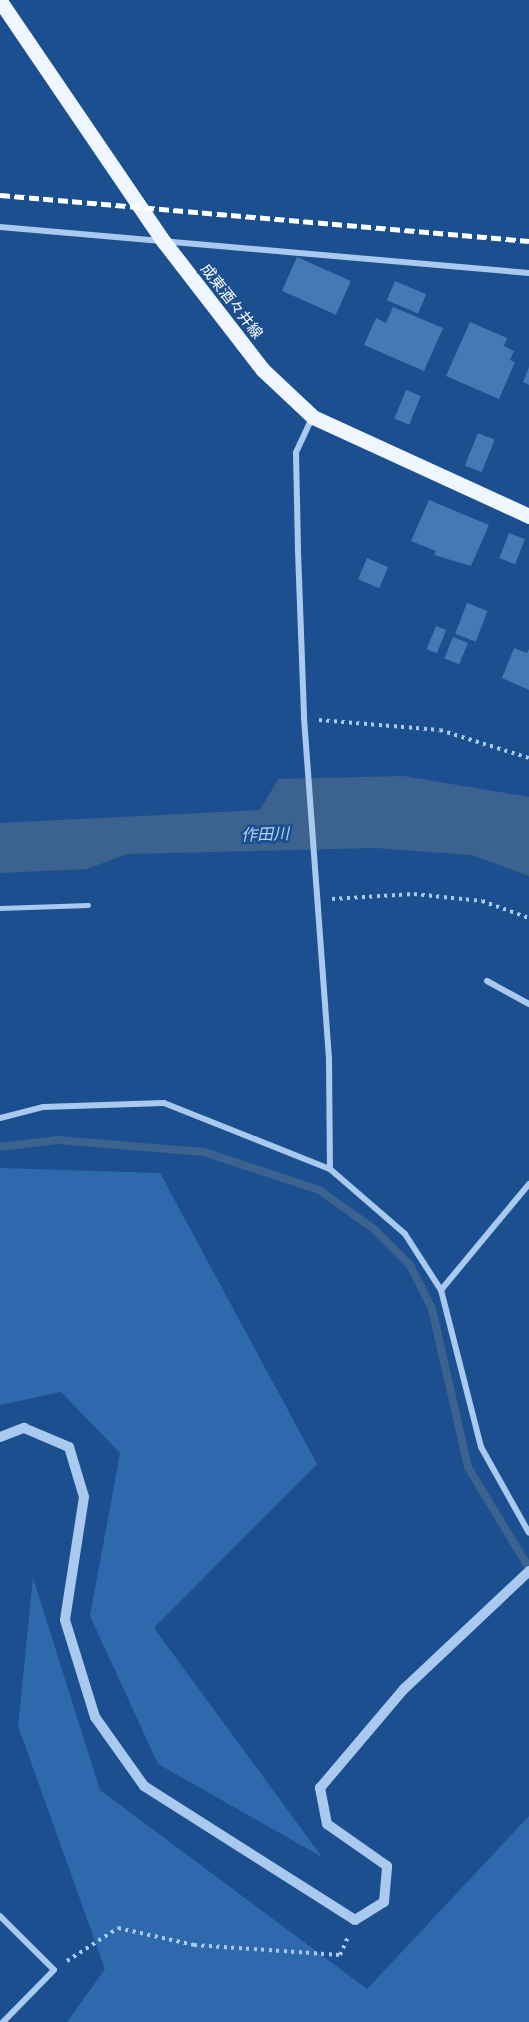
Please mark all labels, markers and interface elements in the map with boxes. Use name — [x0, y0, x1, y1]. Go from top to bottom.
street label: 成東酒々井線 — [197, 260, 267, 342]
water label: 作田川 — [241, 824, 289, 844]

